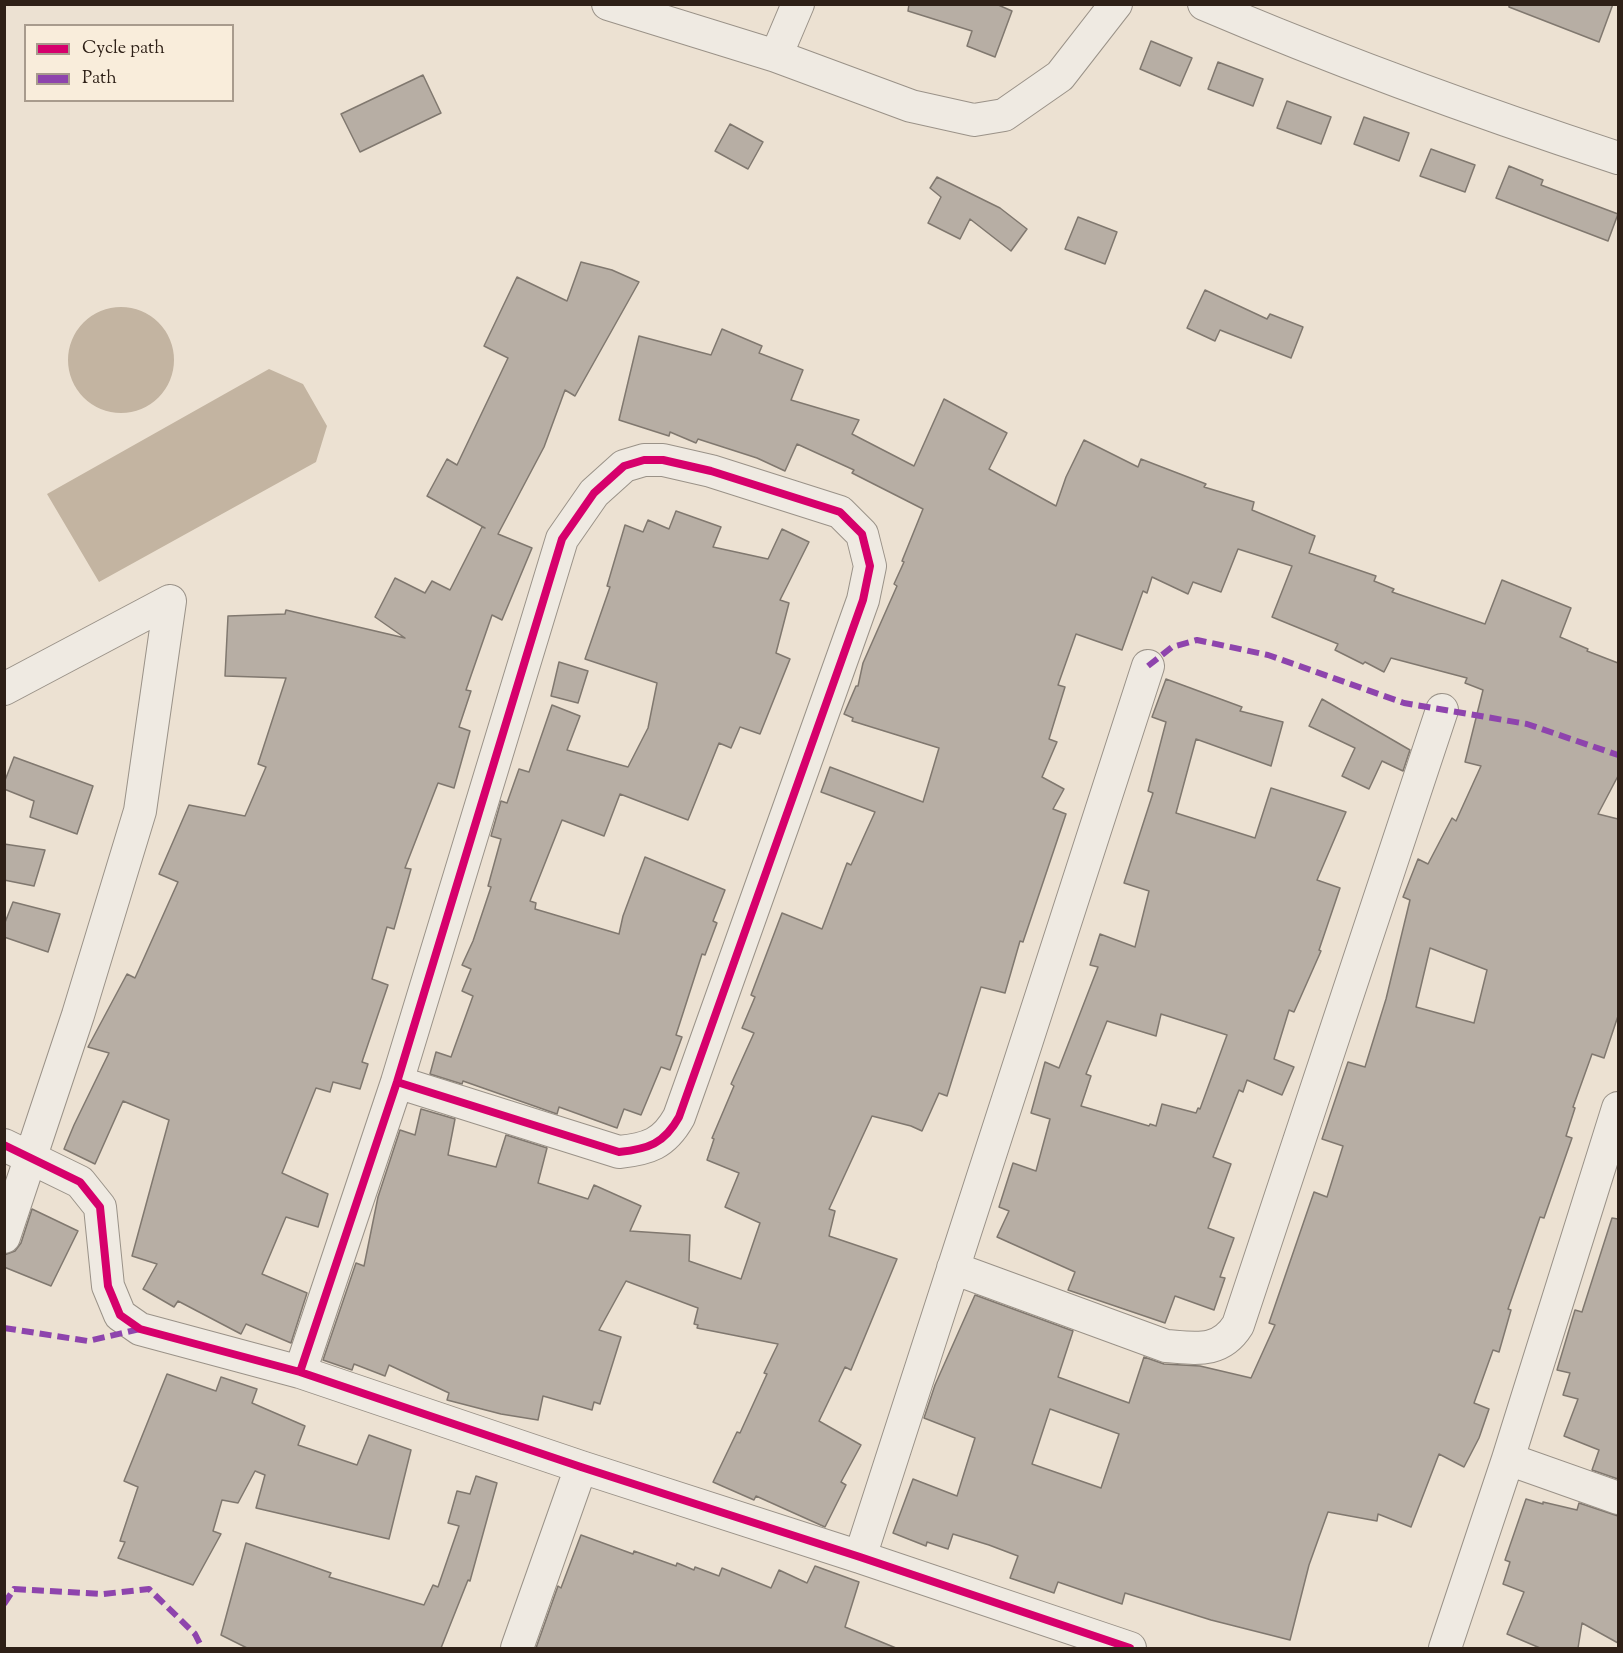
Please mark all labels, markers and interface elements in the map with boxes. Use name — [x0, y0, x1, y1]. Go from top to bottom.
legend — [24, 24, 234, 102]
text: Cycle path — [82, 36, 165, 62]
text: Path — [82, 66, 117, 92]

